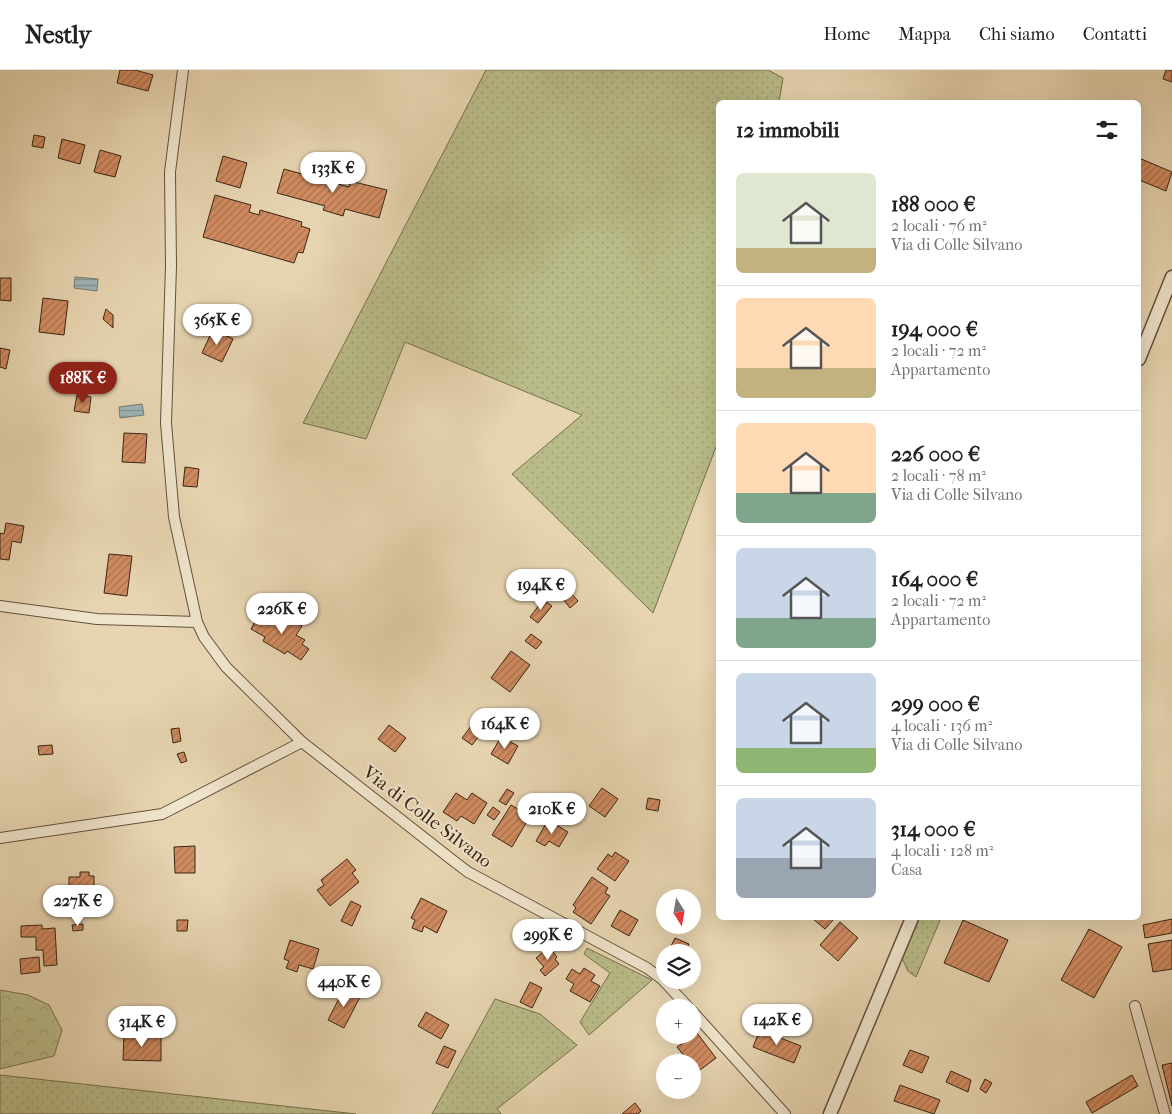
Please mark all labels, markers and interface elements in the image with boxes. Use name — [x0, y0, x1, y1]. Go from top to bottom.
text: Nestly — [25, 21, 91, 49]
text: Home — [823, 24, 870, 45]
text: Mappa — [898, 24, 951, 45]
text: Chi siamo — [979, 24, 1055, 45]
text: Contatti — [1083, 24, 1147, 45]
icon: filters — [1093, 116, 1121, 144]
text: 12 immobili — [736, 118, 840, 142]
pin: 133K € — [292, 152, 374, 194]
text: 133K € — [311, 158, 355, 177]
text: 188 000 € — [891, 192, 976, 216]
icon: home — [776, 193, 836, 253]
text: 2 locali · 76 m² — [891, 216, 986, 235]
text: Via di Colle Silvano — [891, 235, 1022, 254]
pin: 365K € — [176, 304, 258, 346]
text: 365K € — [194, 310, 240, 329]
text: 194 000 € — [891, 317, 978, 341]
icon: home — [776, 318, 836, 378]
text: 2 locali · 72 m² — [891, 341, 986, 360]
text: Appartamento — [891, 360, 990, 379]
pin: 188K € — [42, 362, 124, 404]
text: 188K € — [60, 368, 106, 387]
text: 226 000 € — [891, 442, 980, 466]
icon: home — [776, 443, 836, 503]
text: 2 locali · 78 m² — [891, 466, 986, 485]
text: Via di Colle Silvano — [891, 485, 1022, 504]
text: 164 000 € — [891, 567, 978, 591]
pin: 194K € — [500, 568, 582, 611]
icon: home — [776, 568, 836, 628]
text: 194K € — [517, 575, 565, 594]
text: 2 locali · 72 m² — [891, 591, 986, 610]
pin: 226K € — [241, 592, 323, 635]
text: 226K € — [257, 599, 307, 618]
text: Appartamento — [891, 610, 990, 629]
text: 299 000 € — [891, 692, 980, 716]
icon: home — [776, 693, 836, 753]
pin: 164K € — [464, 708, 546, 750]
text: 164K € — [481, 714, 529, 733]
text: 4 locali · 136 m² — [891, 716, 992, 735]
text: Via di Colle Silvano — [891, 735, 1022, 754]
street label: Via di Colle Silvano — [358, 760, 497, 873]
pin: 210K € — [511, 792, 593, 835]
text: 210K € — [528, 799, 576, 818]
text: 314 000 € — [891, 817, 976, 841]
icon: home — [776, 818, 836, 878]
text: 4 locali · 128 m² — [891, 841, 993, 860]
text: Casa — [891, 860, 922, 879]
pin: 227K € — [37, 884, 119, 927]
north arrow — [656, 889, 701, 934]
map controls — [656, 889, 701, 1099]
text: 227K € — [54, 891, 102, 910]
pin: 299K € — [507, 918, 589, 961]
text: 299K € — [523, 925, 573, 944]
button: layers — [656, 944, 701, 989]
pin: 440K € — [303, 966, 385, 1008]
text: 440K € — [318, 972, 370, 991]
button: + — [656, 999, 701, 1044]
pin: 142K € — [736, 1004, 818, 1046]
pin: 314K € — [101, 1006, 183, 1048]
text: 142K € — [753, 1010, 801, 1029]
text: 314K € — [119, 1012, 165, 1031]
button: − — [656, 1054, 701, 1099]

